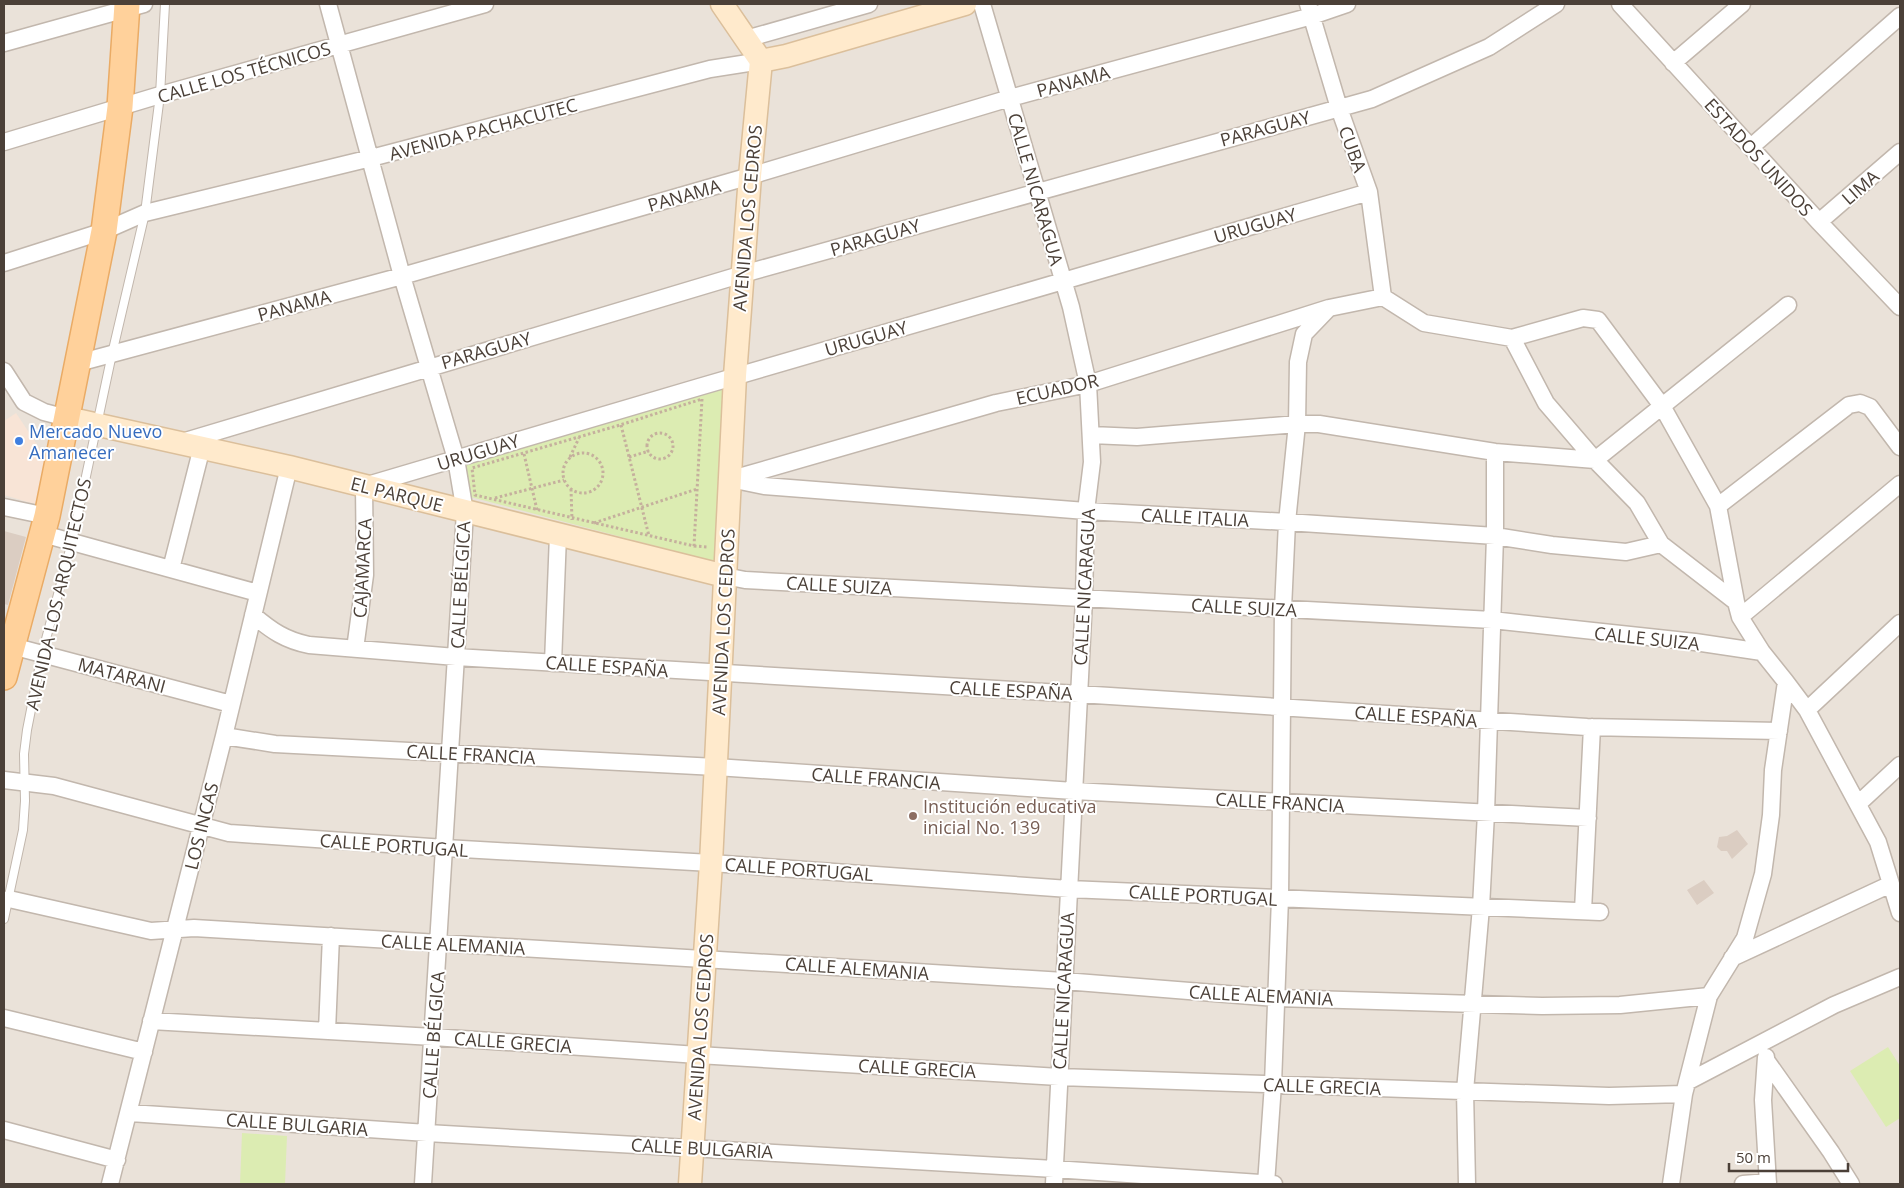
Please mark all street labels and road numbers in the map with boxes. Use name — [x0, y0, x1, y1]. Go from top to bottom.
street label: CALLE LOS TÉCNICOS — [155, 36, 334, 108]
street label: PANAMA — [1034, 60, 1113, 102]
street label: AVENIDA PACHACUTEC — [386, 92, 580, 166]
street label: ESTADOS UNIDOS — [1699, 93, 1819, 221]
street label: PARAGUAY — [1217, 104, 1314, 152]
street label: CALLE NICARAGUA — [1003, 110, 1069, 269]
street label: CUBA — [1334, 123, 1373, 176]
street label: AVENIDA LOS CEDROS — [727, 124, 767, 312]
street label: LIMA — [1836, 164, 1884, 210]
street label: PANAMA — [645, 173, 724, 217]
street label: URUGUAY — [1211, 201, 1300, 248]
street label: PARAGUAY — [827, 212, 924, 261]
street label: PANAMA — [255, 284, 334, 326]
street label: URUGUAY — [822, 314, 911, 361]
street label: PARAGUAY — [438, 325, 535, 374]
street label: ECUADOR — [1013, 368, 1101, 410]
street label: URUGUAY — [434, 428, 523, 476]
street label: EL PARQUE — [348, 471, 446, 517]
street label: AVENIDA LOS ARQUITECTOS — [20, 475, 96, 712]
street label: CALLE ITALIA — [1140, 502, 1250, 532]
street label: CALLE NICARAGUA — [1068, 507, 1100, 666]
street label: CAJAMARCA — [347, 517, 377, 619]
street label: CALLE BÉLGICA — [445, 520, 475, 650]
street label: AVENIDA LOS CEDROS — [706, 528, 740, 716]
street label: CALLE SUIZA — [785, 570, 893, 600]
street label: CALLE SUIZA — [1190, 592, 1298, 622]
street label: CALLE SUIZA — [1593, 621, 1702, 656]
street label: CALLE ESPAÑA — [545, 650, 670, 682]
street label: MATARANI — [75, 652, 169, 698]
street label: CALLE ESPAÑA — [949, 675, 1074, 705]
street label: CALLE ESPAÑA — [1354, 700, 1479, 732]
street label: CALLE FRANCIA — [406, 739, 537, 769]
street label: CALLE FRANCIA — [811, 762, 942, 795]
street label: LOS INCAS — [179, 780, 223, 872]
street label: CALLE FRANCIA — [1215, 787, 1346, 817]
street label: CALLE PORTUGAL — [319, 828, 469, 862]
street label: CALLE PORTUGAL — [724, 852, 874, 886]
street label: CALLE PORTUGAL — [1128, 879, 1278, 911]
street label: CALLE NICARAGUA — [1047, 911, 1079, 1070]
street label: CALLE ALEMANIA — [380, 928, 526, 960]
street label: AVENIDA LOS CEDROS — [682, 933, 719, 1121]
street label: CALLE ALEMANIA — [784, 951, 931, 985]
street label: CALLE BÉLGICA — [417, 970, 449, 1100]
street label: CALLE ALEMANIA — [1188, 979, 1334, 1011]
street label: CALLE GRECIA — [453, 1026, 573, 1058]
street label: CALLE GRECIA — [857, 1053, 977, 1083]
street label: CALLE GRECIA — [1263, 1072, 1382, 1100]
street label: CALLE BULGARIA — [225, 1107, 369, 1141]
street label: CALLE BULGARIA — [630, 1132, 774, 1164]

